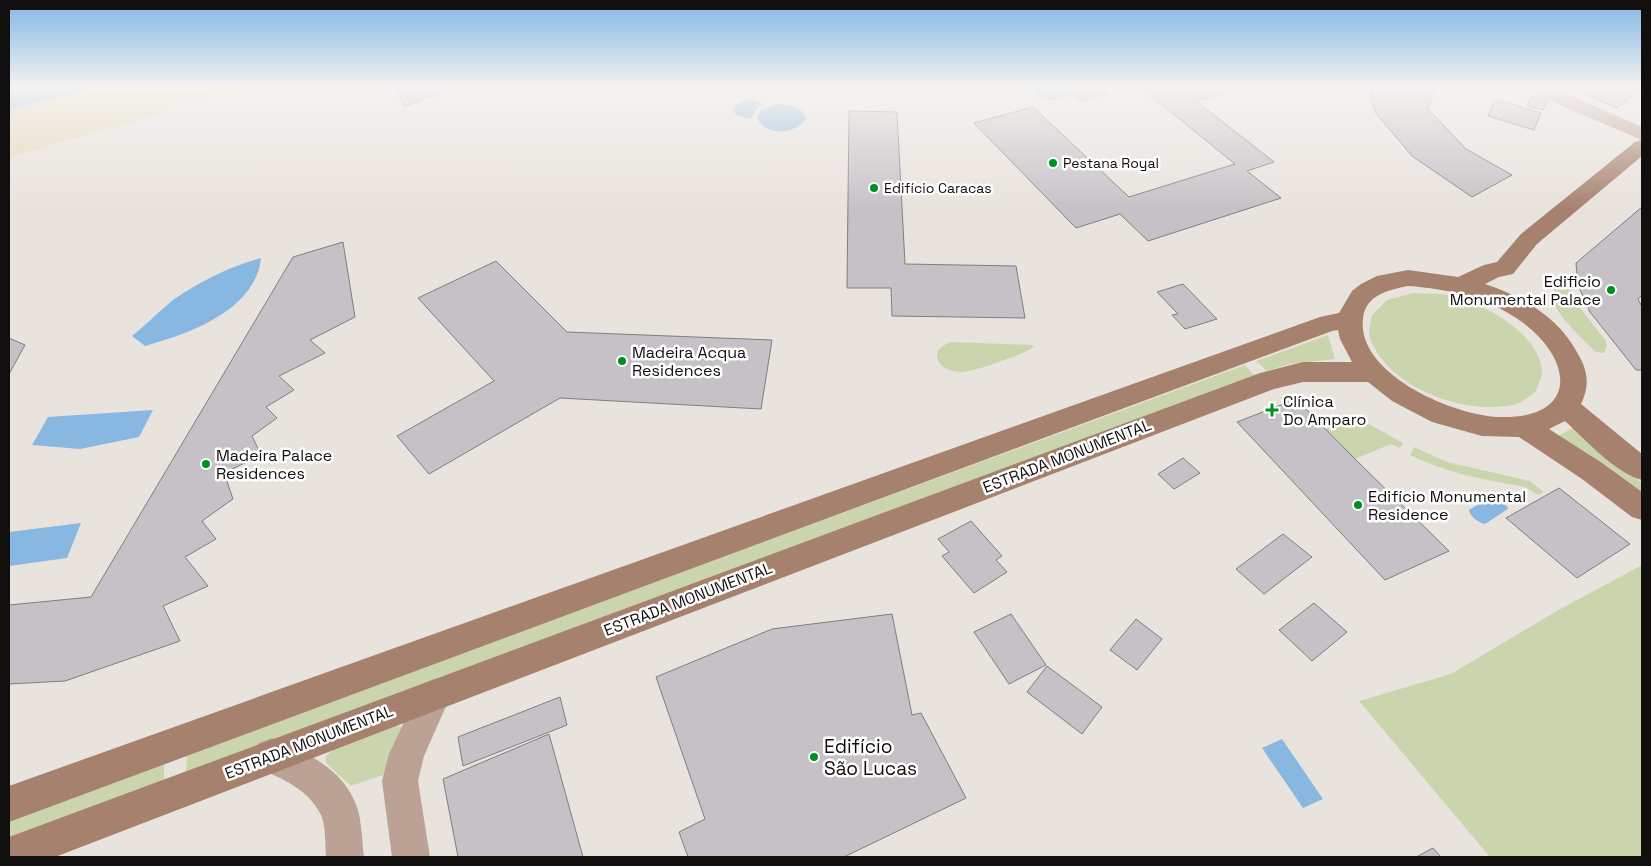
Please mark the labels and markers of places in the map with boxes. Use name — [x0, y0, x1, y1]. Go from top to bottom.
place label: Pestana Royal — [1063, 154, 1159, 172]
marker: Pestana Royal — [1047, 157, 1059, 169]
place label: Edifício Caracas — [884, 179, 992, 197]
marker: Edifício Caracas — [868, 182, 880, 194]
place label: Edificio Monumental Palace — [1450, 271, 1601, 310]
marker: Edificio Monumental Palace — [1605, 284, 1617, 296]
place label: Madeira Acqua Residences — [632, 342, 746, 381]
marker: Madeira Acqua Residences — [616, 355, 628, 367]
place label: Clínica Do Amparo — [1283, 391, 1366, 430]
marker: Clínica Do Amparo — [1265, 403, 1279, 417]
place label: Madeira Palace Residences — [216, 445, 332, 484]
marker: Madeira Palace Residences — [200, 458, 212, 470]
place label: Edifício Monumental Residence — [1368, 486, 1526, 525]
marker: Edifício Monumental Residence — [1352, 499, 1364, 511]
place label: Edifício São Lucas — [824, 734, 917, 781]
marker: Edifício São Lucas — [808, 751, 820, 763]

